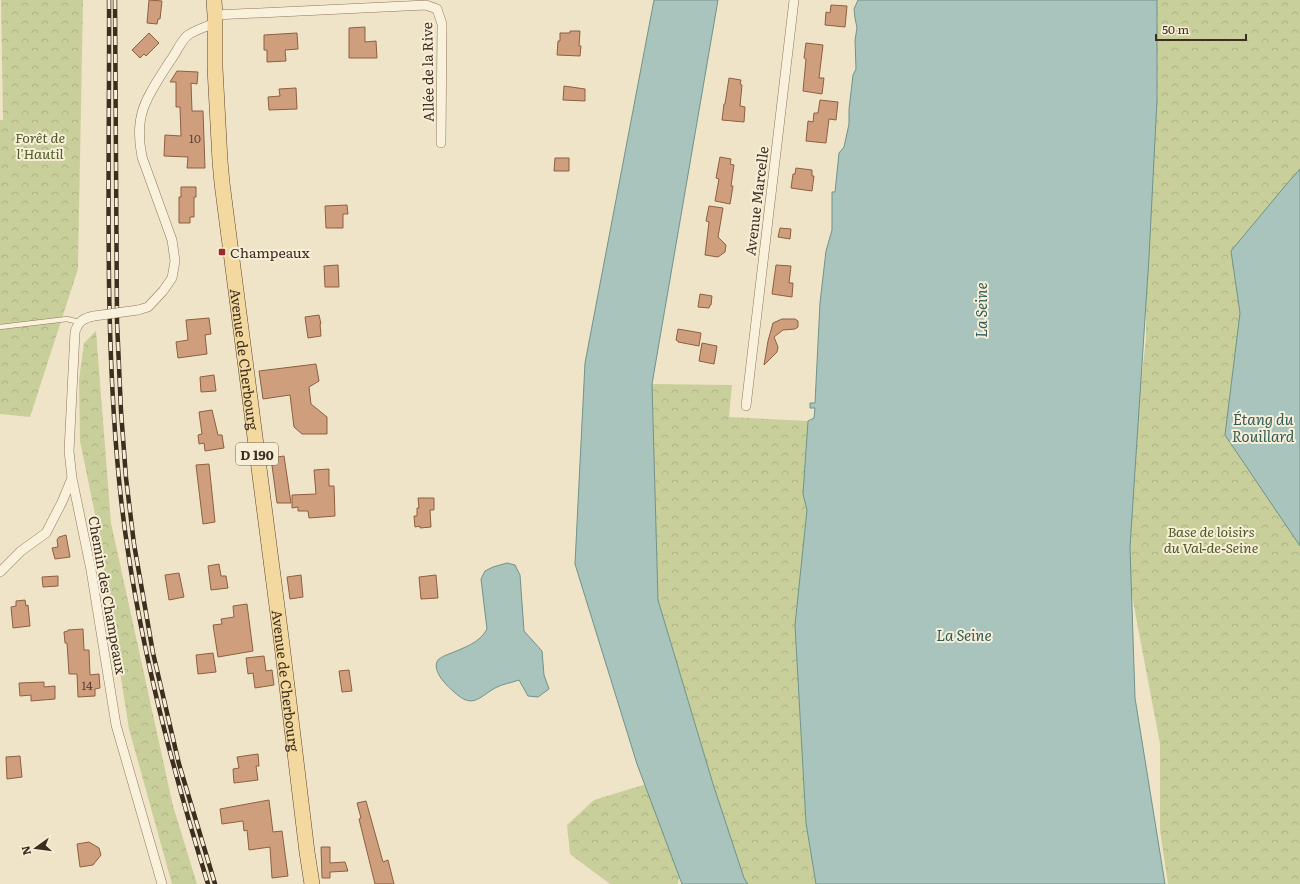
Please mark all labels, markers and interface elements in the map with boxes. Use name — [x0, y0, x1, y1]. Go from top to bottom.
scale bar — [1156, 16, 1246, 42]
text: 50 m — [1162, 20, 1189, 38]
street label: Allée de la Rive — [416, 22, 438, 122]
park label: Forêt de l'Hautil — [15, 127, 65, 163]
house number: 10 — [189, 129, 201, 147]
street label: Avenue Marcelle — [739, 145, 773, 257]
place label: Champeaux — [230, 242, 310, 262]
marker: Champeaux — [217, 247, 227, 257]
water label: La Seine — [969, 282, 992, 338]
street label: Avenue de Cherbourg — [226, 287, 264, 432]
water label: Étang du Rouillard — [1232, 407, 1295, 447]
road number: D 190 — [236, 443, 278, 465]
street label: Chemin des Champeaux — [84, 514, 132, 676]
park label: Base de loisirs du Val-de-Seine — [1164, 521, 1259, 557]
street label: Avenue de Cherbourg — [268, 608, 305, 753]
water label: La Seine — [936, 623, 992, 646]
house number: 14 — [81, 676, 93, 694]
north arrow — [16, 828, 56, 868]
text: N — [16, 844, 34, 857]

